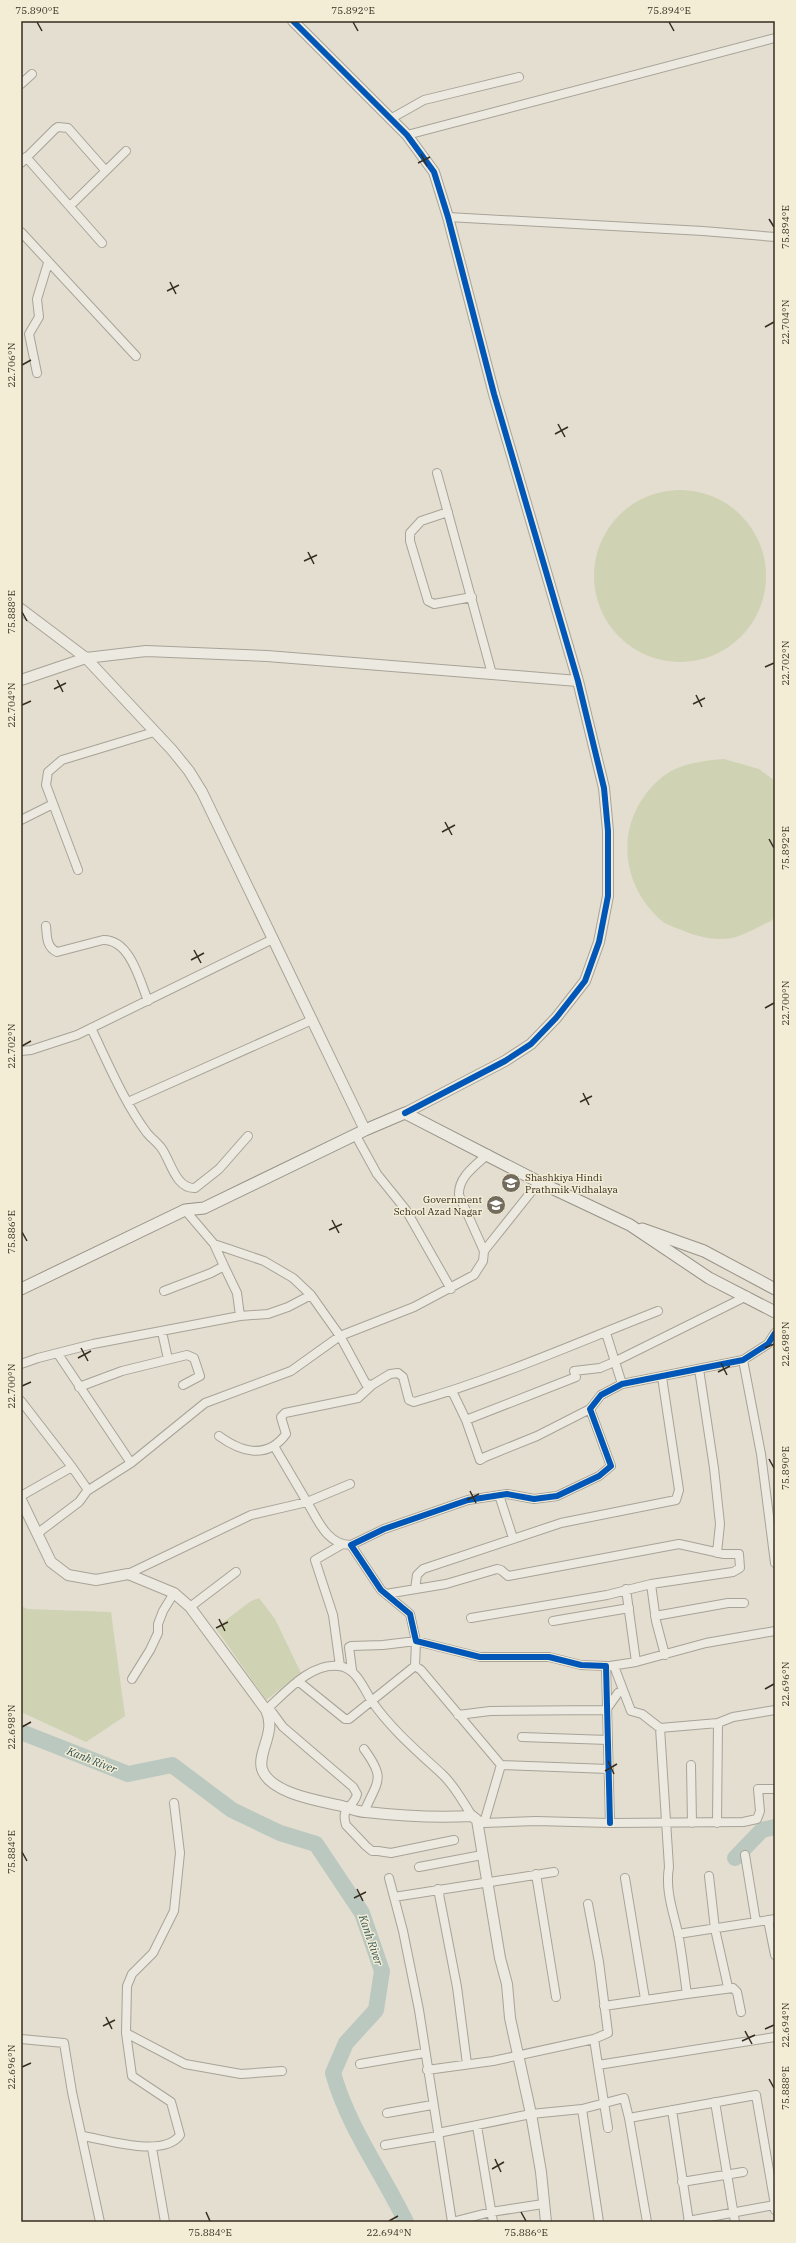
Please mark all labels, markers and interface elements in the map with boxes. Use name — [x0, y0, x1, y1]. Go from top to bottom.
text: 75.890°E — [15, 4, 59, 17]
text: 75.892°E — [331, 4, 375, 17]
text: 75.894°E — [647, 4, 691, 17]
text: 75.894°E — [779, 205, 792, 249]
text: 22.704°N — [779, 299, 792, 345]
text: 22.706°N — [5, 342, 18, 388]
text: 75.888°E — [5, 590, 18, 634]
text: 22.702°N — [779, 640, 792, 686]
text: 22.704°N — [5, 682, 18, 728]
text: 75.892°E — [779, 826, 792, 870]
text: 22.700°N — [779, 980, 792, 1026]
text: 22.702°N — [5, 1023, 18, 1069]
place label: Shashkiya Hindi Prathmik Vidhalaya — [525, 1171, 618, 1196]
school or university icon: Shashkiya Hindi Prathmik Vidhalaya — [500, 1172, 522, 1194]
place label: Government School Azad Nagar — [394, 1193, 483, 1218]
school or university icon: Government School Azad Nagar — [485, 1194, 507, 1216]
text: 75.886°E — [5, 1210, 18, 1254]
text: 22.698°N — [779, 1321, 792, 1367]
text: 22.700°N — [5, 1363, 18, 1409]
text: 75.890°E — [779, 1446, 792, 1490]
text: 22.696°N — [779, 1661, 792, 1707]
text: 22.698°N — [5, 1704, 18, 1750]
water label: Kanh River — [64, 1743, 120, 1777]
text: 75.884°E — [5, 1830, 18, 1874]
water label: Kanh River — [356, 1912, 387, 1968]
text: 22.694°N — [779, 2002, 792, 2048]
text: 22.696°N — [5, 2044, 18, 2090]
text: 75.888°E — [779, 2066, 792, 2110]
text: 75.884°E — [188, 2226, 232, 2239]
text: 22.694°N — [366, 2226, 412, 2239]
text: 75.886°E — [504, 2226, 548, 2239]

